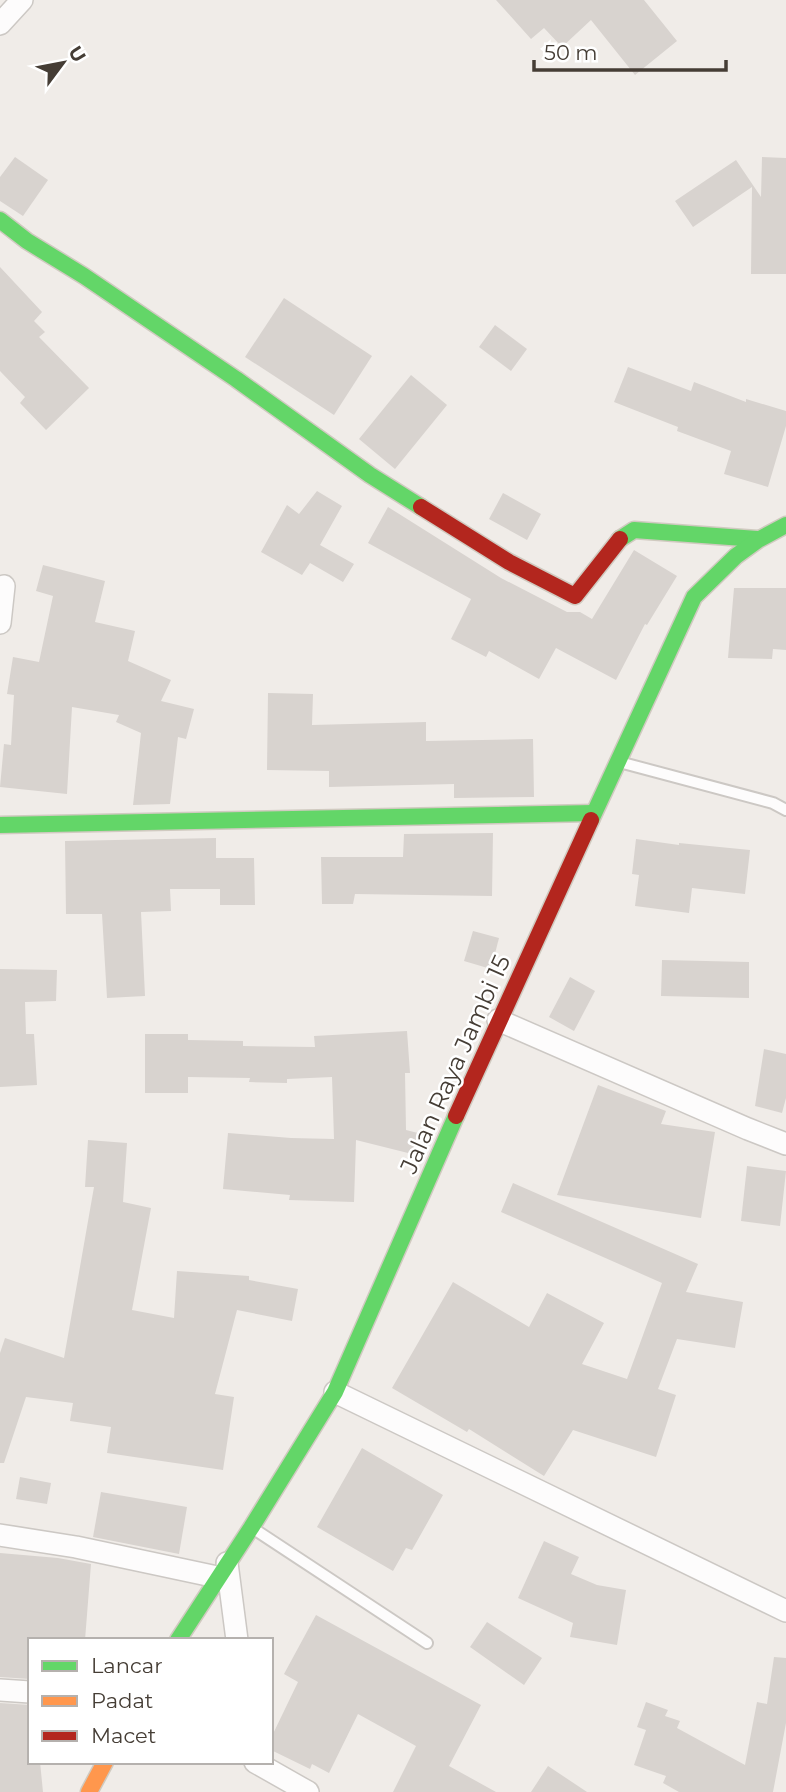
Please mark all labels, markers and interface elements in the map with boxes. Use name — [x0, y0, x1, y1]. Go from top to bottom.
north arrow — [28, 28, 98, 98]
scale bar — [534, 28, 726, 72]
text: 50 m — [544, 40, 598, 65]
text: U — [63, 42, 91, 67]
street label: Jalan Raya Jambi 15 — [393, 950, 516, 1179]
legend — [28, 1638, 273, 1764]
text: Lancar — [91, 1653, 163, 1678]
text: Padat — [91, 1688, 153, 1713]
text: Macet — [91, 1723, 156, 1748]

